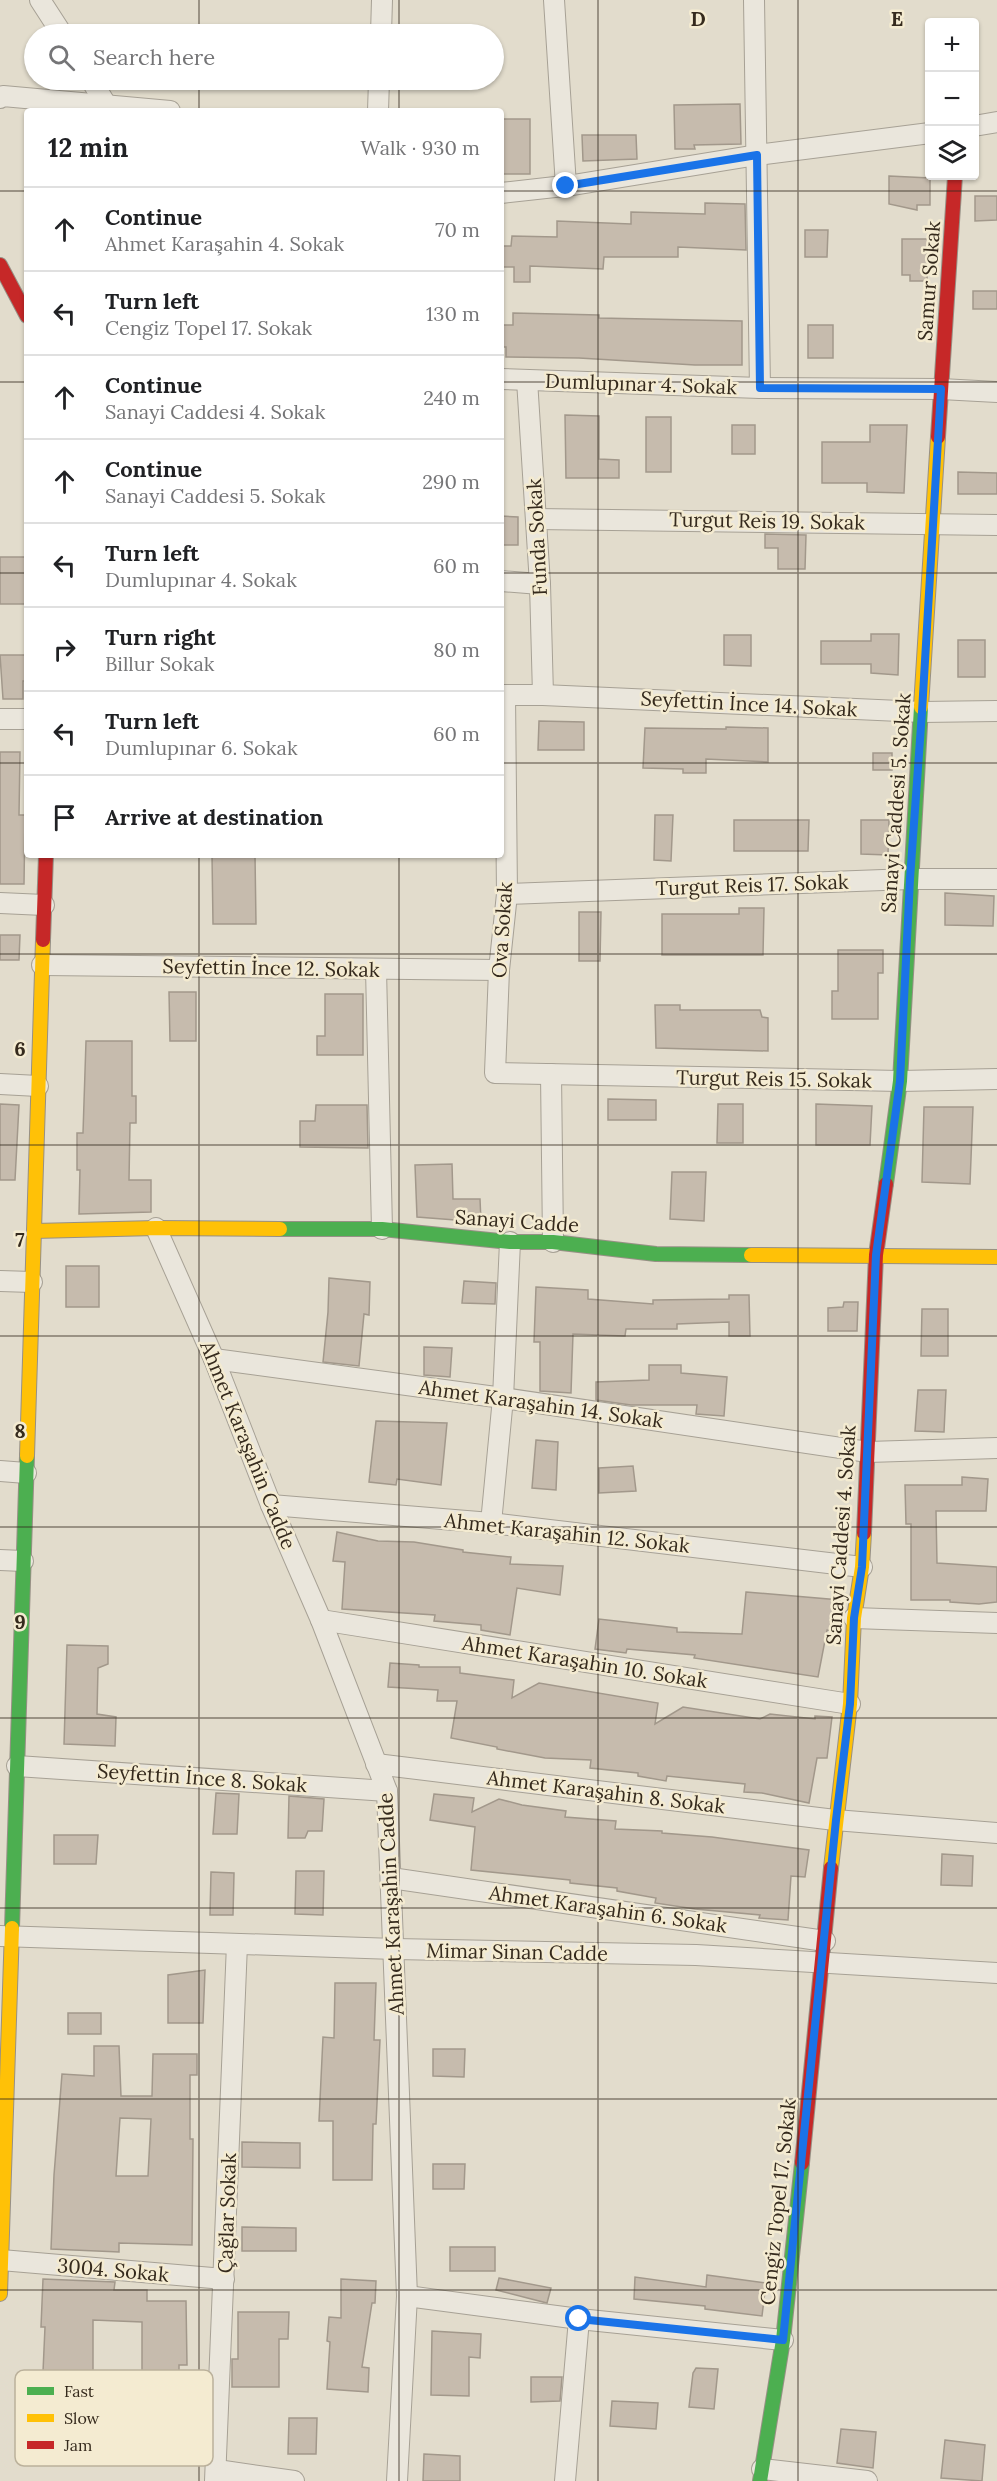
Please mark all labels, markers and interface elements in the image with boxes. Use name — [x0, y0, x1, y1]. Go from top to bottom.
text: D — [690, 6, 706, 31]
text: E — [891, 6, 903, 31]
map controls — [925, 18, 979, 180]
button: + — [925, 18, 979, 72]
search box — [24, 24, 504, 90]
icon: search — [45, 41, 78, 74]
text: Search here — [93, 43, 215, 71]
button: − — [925, 72, 979, 126]
button: layers — [925, 126, 979, 180]
text: 12 min — [48, 131, 128, 164]
text: Walk · 930 m — [361, 135, 480, 160]
route end — [552, 172, 578, 198]
text: Continue — [105, 203, 202, 231]
icon: ahead — [48, 213, 81, 246]
text: 70 m — [435, 217, 480, 242]
street label: Samur Sokak — [912, 220, 945, 342]
text: Ahmet Karaşahin 4. Sokak — [105, 231, 344, 256]
text: Turn left — [105, 287, 199, 315]
icon: left — [48, 297, 81, 330]
text: 130 m — [426, 301, 480, 326]
text: Cengiz Topel 17. Sokak — [105, 315, 312, 340]
street label: Dumlupınar 4. Sokak — [545, 368, 738, 399]
text: Continue — [105, 371, 202, 399]
icon: ahead — [48, 381, 81, 414]
text: 240 m — [423, 385, 480, 410]
text: Sanayi Caddesi 4. Sokak — [105, 399, 325, 424]
text: Continue — [105, 455, 202, 483]
icon: ahead — [48, 465, 81, 498]
text: 290 m — [422, 469, 480, 494]
street label: Funda Sokak — [521, 478, 552, 596]
text: Sanayi Caddesi 5. Sokak — [105, 483, 325, 508]
street label: Turgut Reis 19. Sokak — [669, 506, 865, 535]
text: Turn left — [105, 539, 199, 567]
icon: left — [48, 549, 81, 582]
text: 60 m — [433, 553, 480, 578]
text: Dumlupınar 4. Sokak — [105, 567, 297, 592]
text: Turn right — [105, 623, 216, 651]
icon: right — [48, 633, 81, 666]
text: 80 m — [433, 637, 480, 662]
text: Billur Sokak — [105, 651, 214, 676]
street label: Seyfettin İnce 14. Sokak — [640, 685, 858, 722]
street label: Sanayi Caddesi 5. Sokak — [875, 692, 916, 914]
text: Turn left — [105, 707, 199, 735]
icon: left — [48, 717, 81, 750]
text: 60 m — [433, 721, 480, 746]
text: Dumlupınar 6. Sokak — [105, 735, 298, 760]
icon: arrive — [48, 801, 81, 834]
text: Arrive at destination — [105, 803, 323, 831]
street label: Turgut Reis 17. Sokak — [655, 869, 849, 900]
street label: Ova Sokak — [486, 881, 517, 979]
street label: Seyfettin İnce 12. Sokak — [162, 953, 380, 982]
text: 6 — [14, 1036, 26, 1061]
street label: Turgut Reis 15. Sokak — [676, 1064, 872, 1093]
street label: Sanayi Cadde — [454, 1204, 580, 1237]
text: 7 — [15, 1227, 25, 1252]
street label: Ahmet Karaşahin Cadde — [195, 1336, 302, 1553]
street label: Ahmet Karaşahin 14. Sokak — [416, 1374, 665, 1433]
text: 8 — [14, 1418, 26, 1443]
street label: Sanayi Caddesi 4. Sokak — [820, 1424, 861, 1646]
street label: Ahmet Karaşahin 12. Sokak — [442, 1507, 691, 1558]
text: 9 — [14, 1609, 26, 1634]
street label: Ahmet Karaşahin 10. Sokak — [460, 1630, 710, 1693]
street label: Seyfettin İnce 8. Sokak — [96, 1758, 308, 1797]
street label: Ahmet Karaşahin 8. Sokak — [485, 1764, 727, 1819]
street label: Ahmet Karaşahin Cadde — [372, 1792, 409, 2017]
street label: Ahmet Karaşahin 6. Sokak — [486, 1879, 729, 1938]
street label: Mimar Sinan Cadde — [426, 1937, 608, 1966]
street label: Cengiz Topel 17. Sokak — [754, 2097, 801, 2306]
street label: Çağlar Sokak — [212, 2152, 241, 2274]
street label: 3004. Sokak — [56, 2252, 170, 2287]
route start — [565, 2305, 591, 2331]
legend — [15, 2370, 213, 2466]
text: Fast — [64, 2381, 95, 2401]
text: Slow — [64, 2408, 100, 2428]
text: Jam — [63, 2435, 92, 2455]

